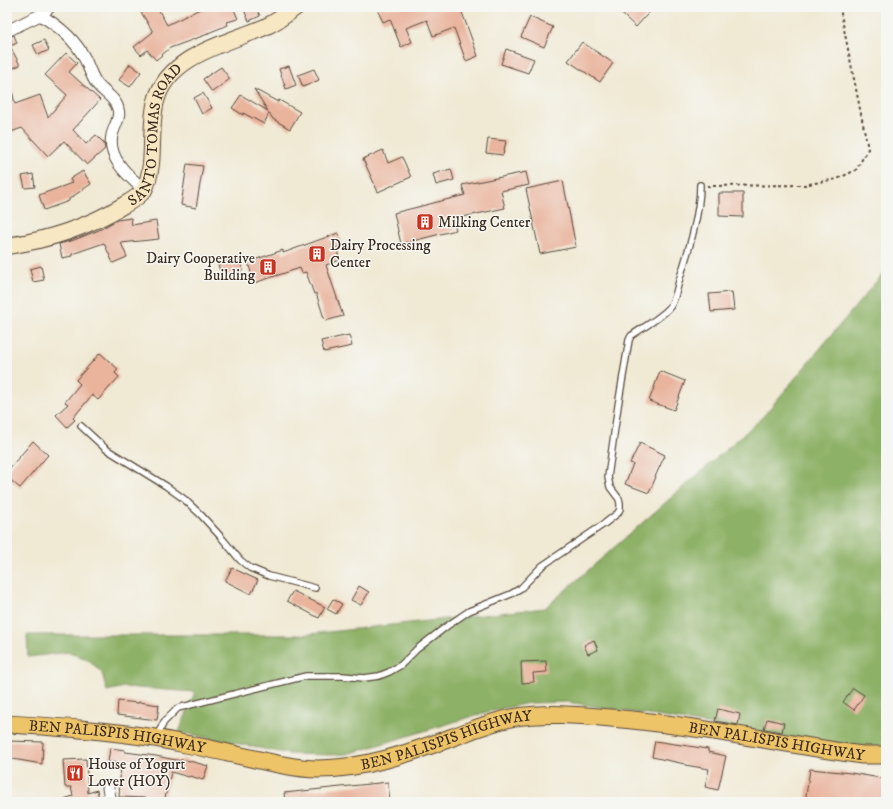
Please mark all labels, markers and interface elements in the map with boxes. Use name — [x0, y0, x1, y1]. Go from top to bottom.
street label: SANTO TOMAS ROAD — [124, 59, 186, 210]
building icon: Milking Center — [415, 212, 435, 232]
place label: Milking Center — [438, 213, 531, 232]
place label: Dairy Processing Center — [330, 236, 431, 272]
building icon: Dairy Processing Center — [307, 244, 327, 264]
place label: Dairy Cooperative Building — [146, 249, 256, 285]
building icon: Dairy Cooperative Building — [258, 257, 278, 277]
street label: BEN PALISPIS HIGHWAY — [359, 706, 533, 774]
street label: BEN PALISPIS HIGHWAY — [28, 716, 208, 757]
street label: BEN PALISPIS HIGHWAY — [687, 718, 867, 765]
place label: House of Yogurt Lover (HOY) — [88, 755, 186, 791]
restaurant icon: House of Yogurt Lover (HOY) — [65, 763, 85, 783]

